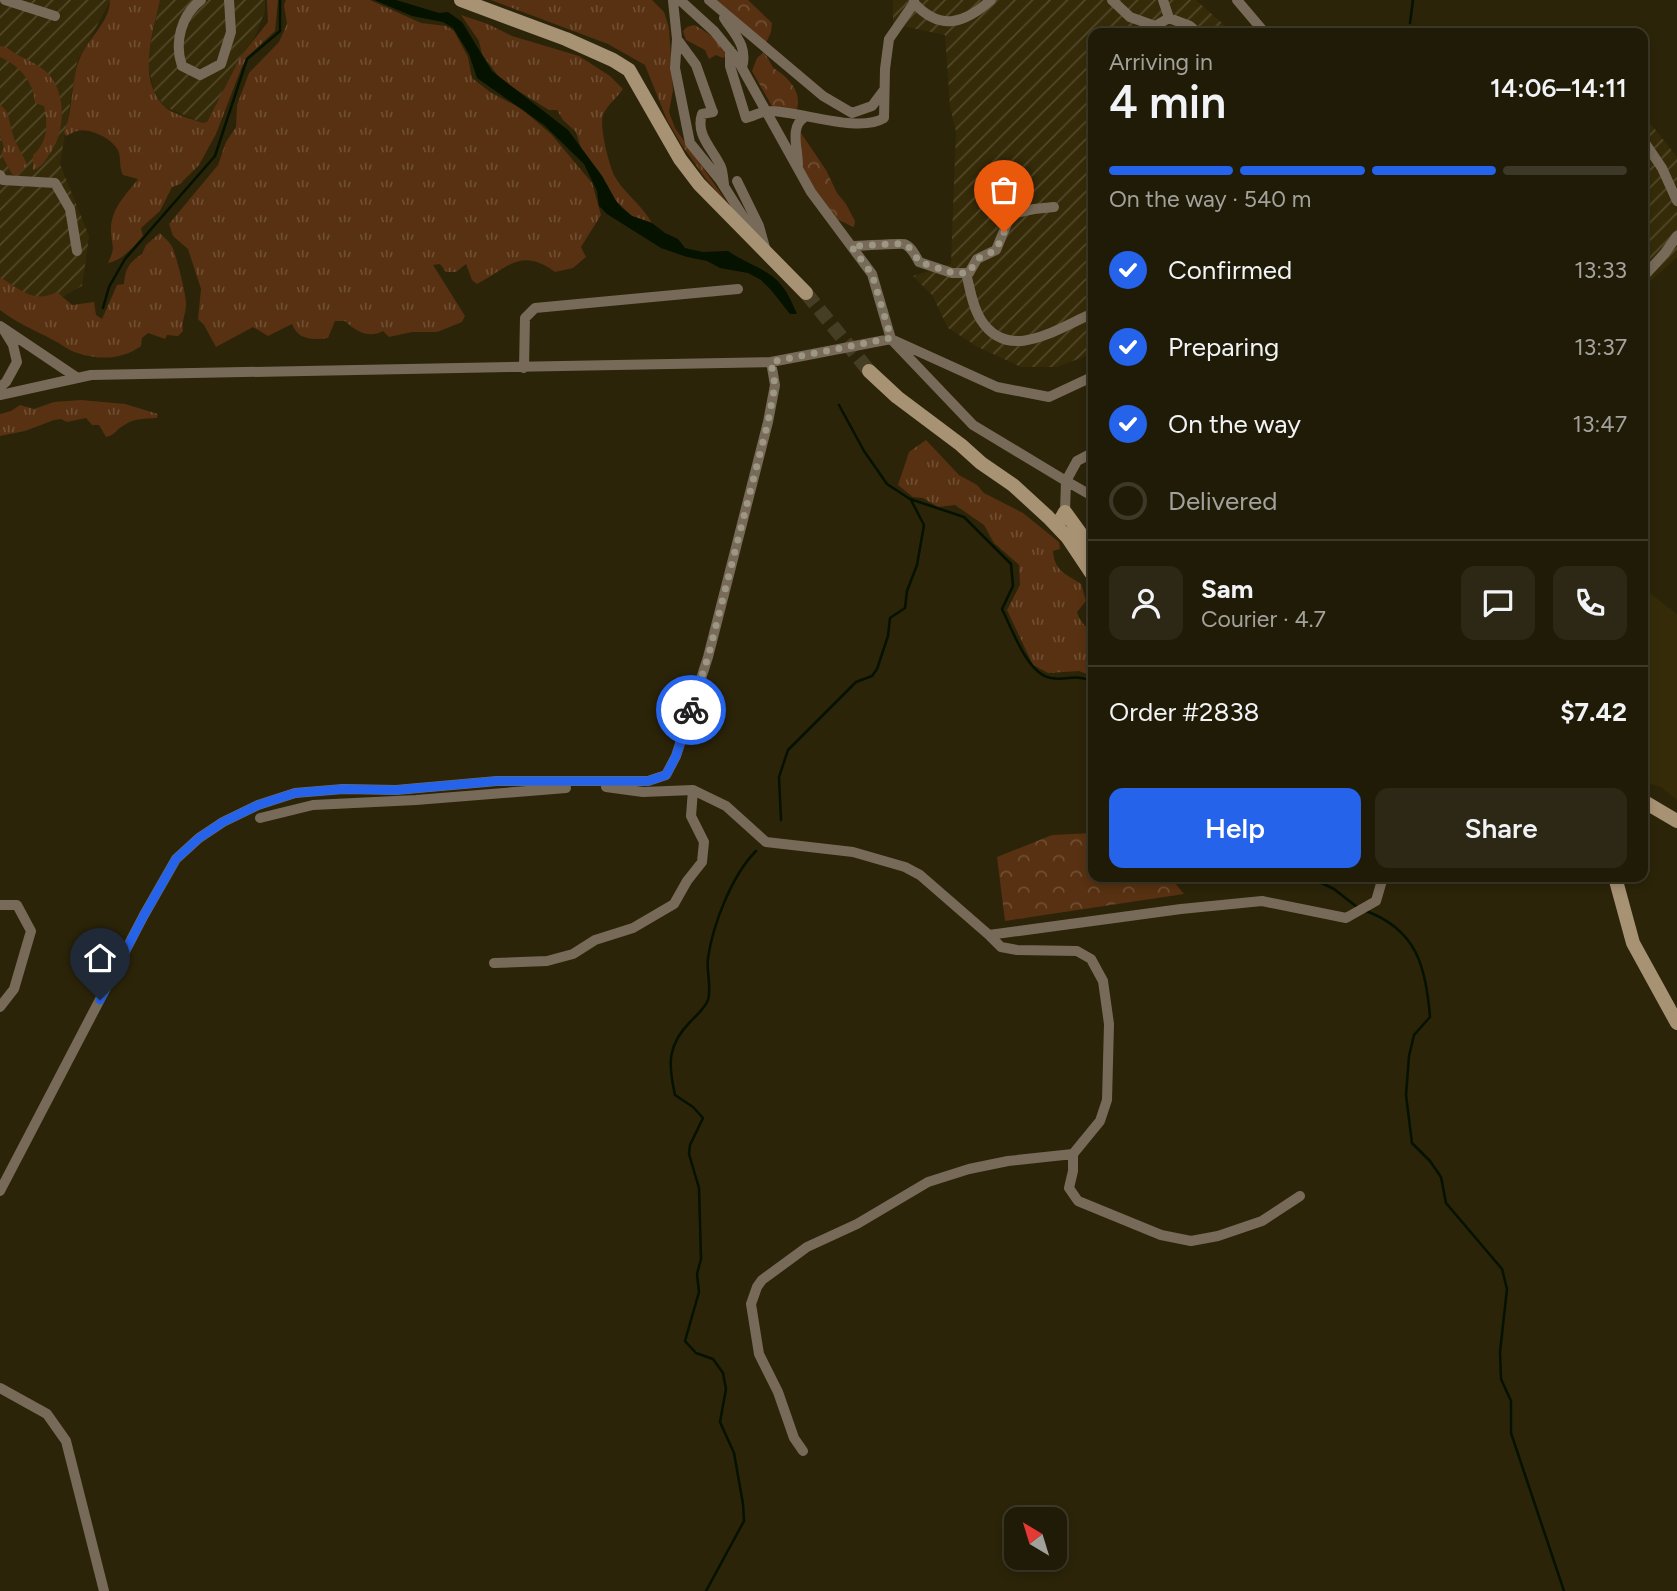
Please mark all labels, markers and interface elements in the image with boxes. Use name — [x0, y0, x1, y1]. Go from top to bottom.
text: Arriving in — [1109, 48, 1213, 76]
text: 14:06–14:11 — [1490, 72, 1627, 104]
text: 4 min — [1109, 74, 1226, 130]
pin — [974, 160, 1034, 232]
icon: bag — [985, 171, 1023, 209]
text: On the way · 540 m — [1109, 185, 1311, 213]
icon: check — [1109, 251, 1147, 289]
text: Confirmed — [1168, 254, 1292, 286]
text: 13:33 — [1574, 256, 1627, 284]
icon: check — [1109, 328, 1147, 366]
text: Preparing — [1168, 331, 1279, 363]
text: 13:37 — [1574, 333, 1627, 361]
icon: check — [1109, 405, 1147, 443]
text: On the way — [1168, 408, 1301, 440]
text: 13:47 — [1573, 410, 1627, 438]
text: Delivered — [1168, 485, 1277, 517]
button: person — [1109, 566, 1183, 640]
button: chat — [1461, 566, 1535, 640]
button: phone — [1553, 566, 1627, 640]
text: Sam — [1201, 573, 1253, 605]
text: Courier · 4.7 — [1201, 605, 1326, 633]
courier — [656, 675, 726, 745]
icon: bike — [672, 691, 710, 729]
text: Order #2838 — [1109, 696, 1260, 728]
text: $7.42 — [1560, 696, 1627, 728]
button: Help — [1109, 788, 1361, 868]
button: Share — [1375, 788, 1627, 868]
pin — [70, 928, 130, 1000]
icon: home — [81, 939, 119, 977]
north arrow — [1004, 1507, 1068, 1570]
map controls — [1004, 1507, 1067, 1570]

